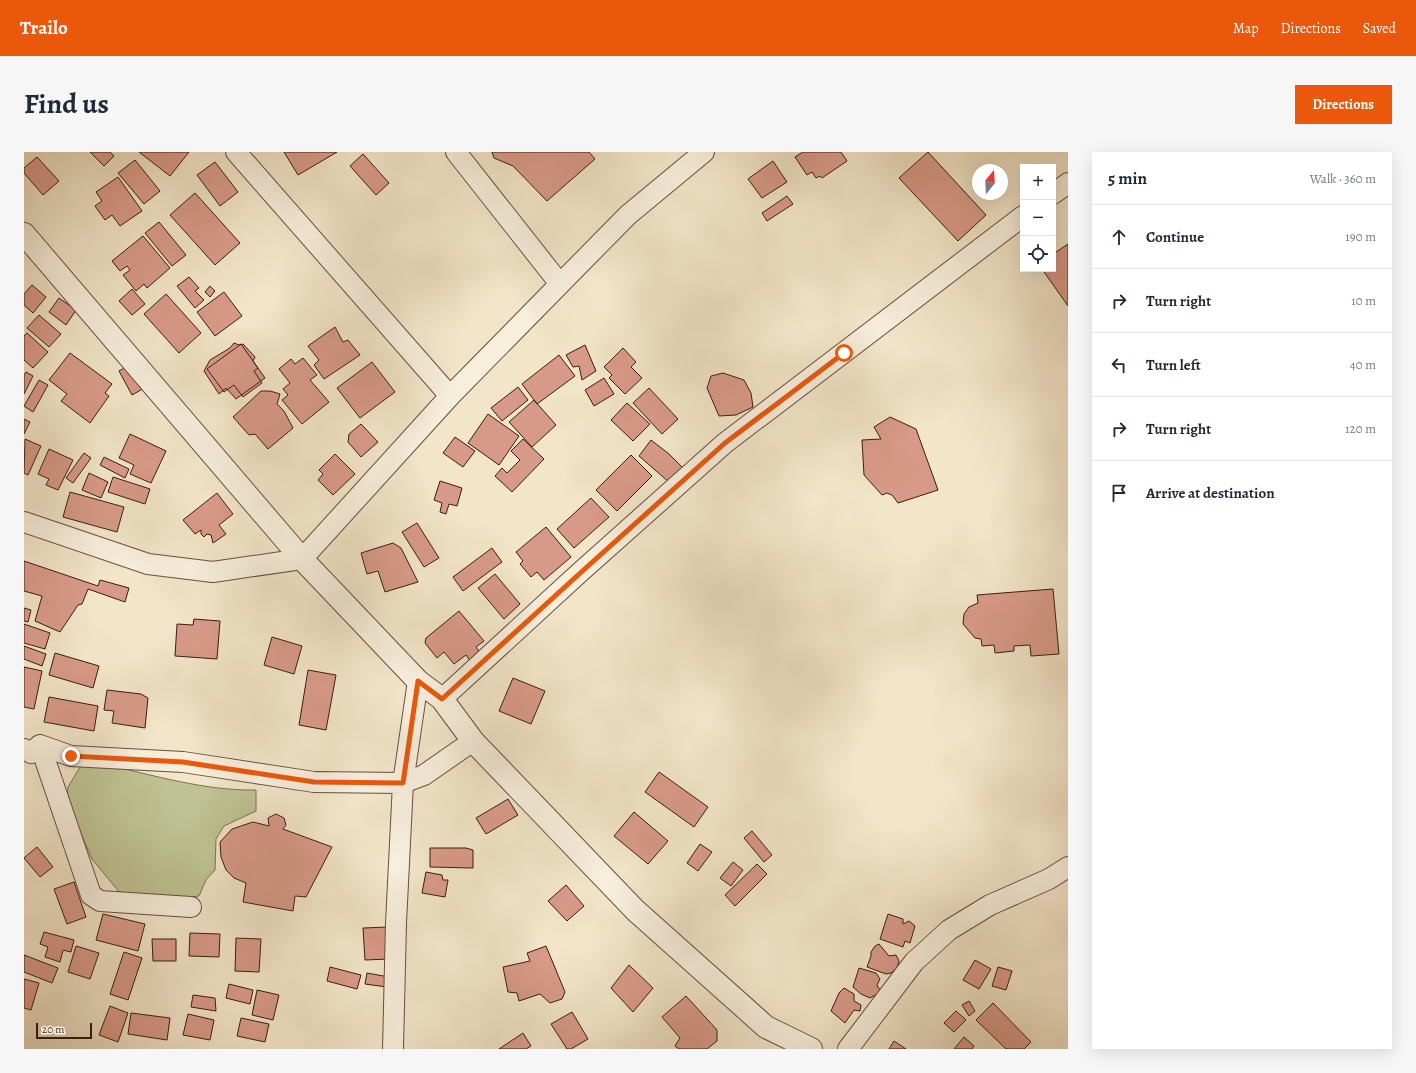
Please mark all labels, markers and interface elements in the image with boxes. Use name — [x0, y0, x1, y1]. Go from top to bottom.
text: Trailo — [20, 15, 68, 41]
text: Map — [1233, 19, 1259, 38]
text: Directions — [1281, 19, 1341, 38]
text: Saved — [1363, 19, 1396, 38]
text: Find us — [24, 85, 109, 123]
button: Directions — [1295, 85, 1392, 124]
north arrow — [972, 164, 1008, 200]
map controls — [1020, 164, 1056, 272]
button: + — [1020, 164, 1056, 200]
text: 5 min — [1108, 167, 1147, 190]
text: Walk · 360 m — [1310, 170, 1376, 187]
button: − — [1020, 200, 1056, 236]
icon: ahead — [1108, 226, 1130, 248]
text: Continue — [1146, 227, 1204, 247]
text: 190 m — [1345, 228, 1376, 245]
button: locate — [1020, 236, 1056, 272]
icon: right — [1108, 290, 1130, 312]
text: Turn right — [1146, 291, 1211, 311]
text: 10 m — [1351, 292, 1376, 309]
route start — [835, 344, 853, 362]
icon: left — [1108, 354, 1130, 376]
text: Turn left — [1146, 355, 1201, 375]
text: 40 m — [1350, 356, 1376, 373]
icon: right — [1108, 418, 1130, 440]
text: Turn right — [1146, 419, 1211, 439]
text: 120 m — [1345, 420, 1376, 437]
icon: arrive — [1108, 482, 1130, 504]
text: Arrive at destination — [1146, 483, 1275, 503]
route end — [62, 747, 80, 765]
scale bar — [36, 1021, 92, 1040]
text: 20 m — [42, 1022, 64, 1037]

